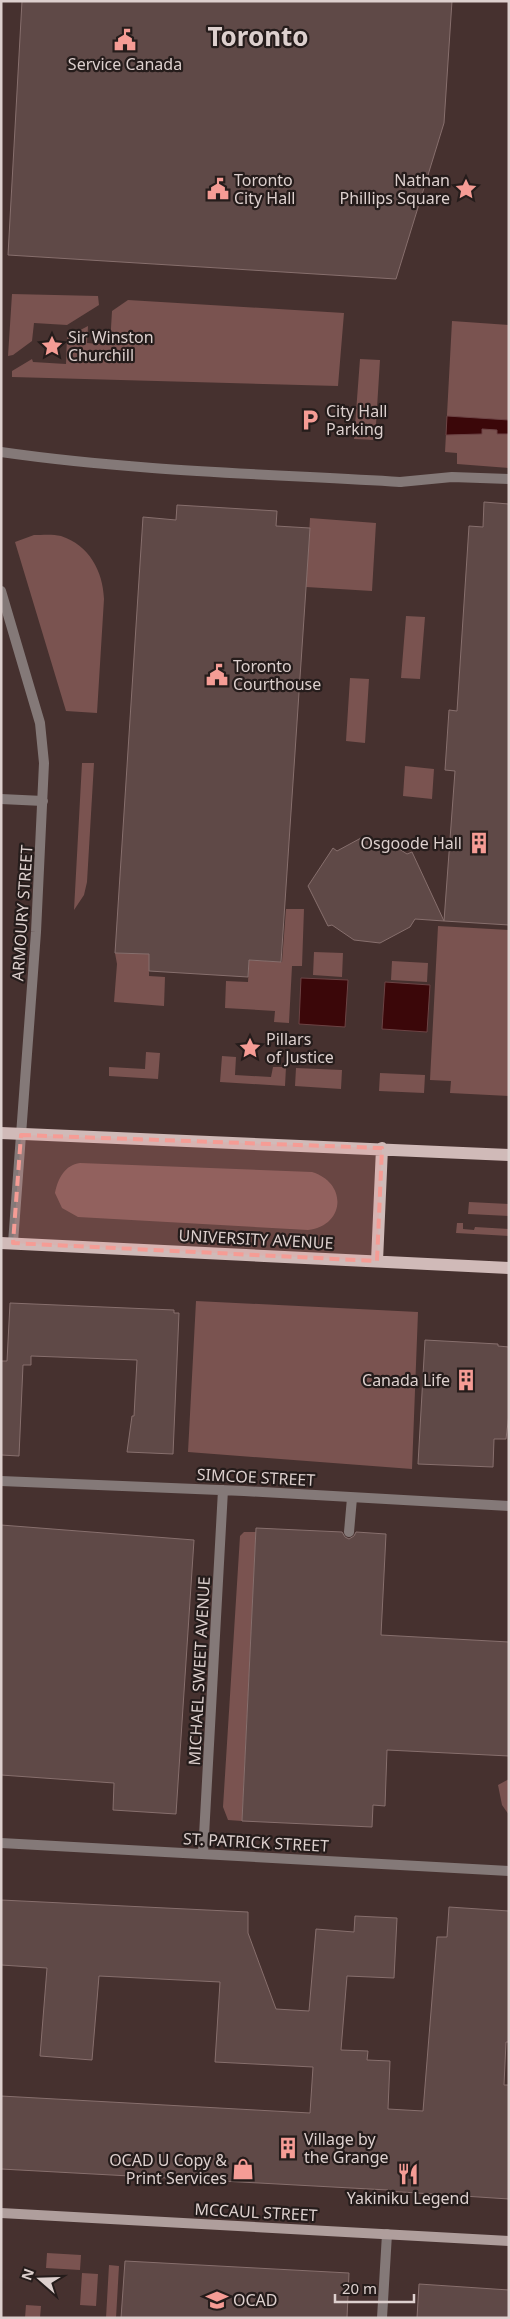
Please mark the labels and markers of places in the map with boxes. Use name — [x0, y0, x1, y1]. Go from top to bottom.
public building icon: Service Canada — [112, 27, 138, 53]
place label: Service Canada — [68, 53, 182, 75]
place label: Toronto City Hall — [234, 169, 295, 209]
place label: Nathan Phillips Square — [339, 169, 450, 209]
public building icon: Toronto City Hall — [205, 176, 231, 202]
place icon: Nathan Phillips Square — [453, 176, 479, 202]
place label: Sir Winston Churchill — [68, 326, 154, 366]
place icon: Sir Winston Churchill — [39, 333, 65, 359]
place label: City Hall Parking — [326, 400, 387, 440]
parking icon: City Hall Parking — [297, 407, 323, 433]
place label: Toronto Courthouse — [233, 655, 321, 695]
public building icon: Toronto Courthouse — [204, 662, 230, 688]
building icon: Osgoode Hall — [466, 830, 492, 856]
place label: Osgoode Hall — [361, 832, 462, 854]
place label: Pillars of Justice — [266, 1028, 334, 1068]
place icon: Pillars of Justice — [237, 1035, 263, 1061]
building icon: Canada Life — [453, 1367, 479, 1393]
place label: Canada Life — [362, 1369, 450, 1391]
place label: Village by the Grange — [304, 2128, 389, 2168]
building icon: Village by the Grange — [275, 2135, 301, 2161]
place label: OCAD U Copy & Print Services — [109, 2149, 227, 2189]
shop icon: OCAD U Copy & Print Services — [230, 2156, 256, 2182]
restaurant icon: Yakiniku Legend — [395, 2161, 421, 2187]
place label: Yakiniku Legend — [347, 2187, 469, 2209]
school or university icon: OCAD — [204, 2287, 230, 2313]
place label: OCAD — [233, 2289, 278, 2311]

